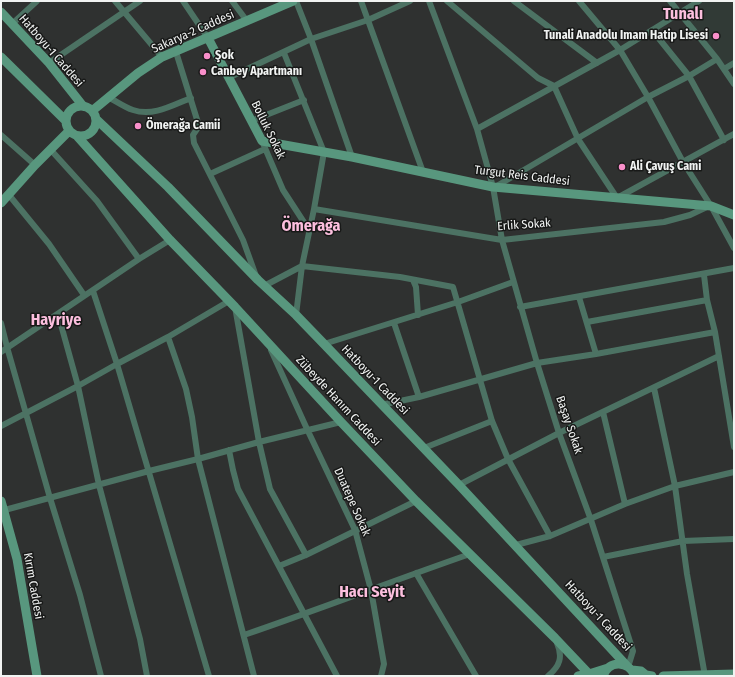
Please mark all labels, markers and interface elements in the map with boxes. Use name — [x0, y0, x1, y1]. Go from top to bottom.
district label: Tunalı — [663, 5, 703, 25]
street label: Sakarya-2 Caddesi — [149, 7, 237, 57]
street label: Hatboyu-1 Caddesi — [16, 12, 86, 90]
place label: Tunali Anadolu Imam Hatip Lisesi — [544, 29, 708, 43]
marker: Tunali Anadolu Imam Hatip Lisesi — [711, 31, 721, 41]
place label: Şok — [215, 49, 234, 63]
marker: Şok — [202, 51, 212, 61]
place label: Canbey Apartmanı — [211, 65, 302, 79]
marker: Canbey Apartmanı — [198, 67, 208, 77]
street label: Bolluk Sokak — [248, 99, 288, 161]
place label: Ömerağa Camii — [146, 119, 220, 133]
marker: Ömerağa Camii — [133, 121, 143, 131]
place label: Ali Çavuş Cami — [630, 160, 701, 174]
marker: Ali Çavuş Cami — [617, 162, 627, 172]
street label: Turgut Reis Caddesi — [473, 163, 571, 189]
street label: Erlik Sokak — [497, 216, 551, 234]
district label: Ömerağa — [281, 217, 341, 237]
district label: Hayriye — [31, 311, 81, 331]
street label: Hatboyu-1 Caddesi — [338, 342, 412, 418]
street label: Zübeyde Hanım Caddesi — [293, 353, 383, 449]
street label: Başay Sokak — [552, 394, 586, 456]
street label: Duatepe Sokak — [331, 466, 373, 538]
street label: Kırım Caddesi — [20, 552, 46, 620]
street label: Hatboyu-1 Caddesi — [562, 578, 634, 654]
district label: Hacı Seyit — [339, 583, 405, 603]

